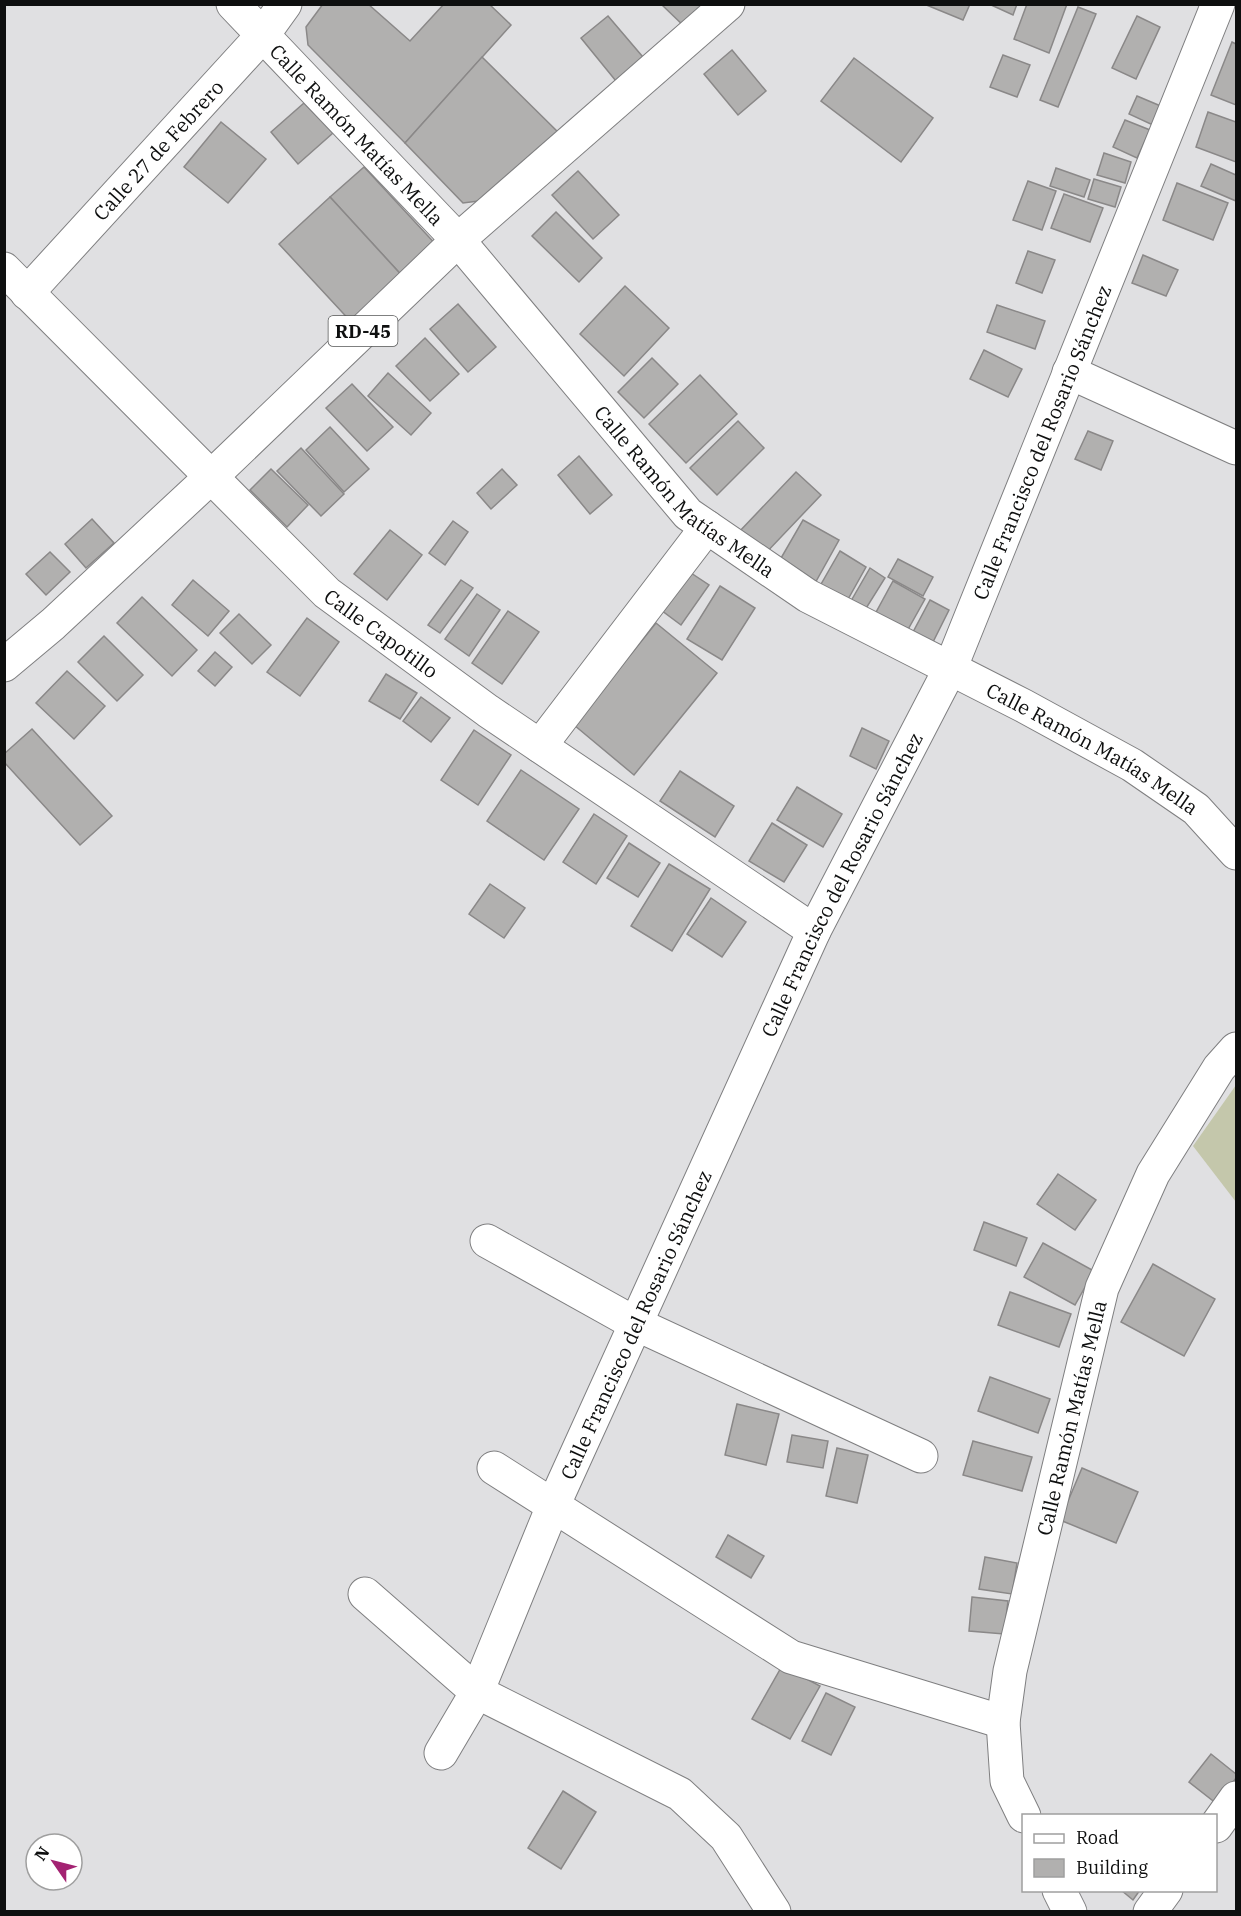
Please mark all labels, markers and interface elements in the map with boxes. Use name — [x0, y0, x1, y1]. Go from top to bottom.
street label: Calle Ramón Matías Mella — [264, 38, 450, 231]
street label: Calle 27 de Febrero — [87, 74, 229, 226]
street label: Calle Francisco del Rosario Sánchez — [966, 281, 1117, 603]
road number: RD-45 — [328, 316, 398, 346]
street label: Calle Ramón Matías Mella — [589, 399, 781, 583]
street label: Calle Capotillo — [319, 582, 444, 684]
street label: Calle Ramón Matías Mella — [982, 676, 1204, 820]
street label: Calle Francisco del Rosario Sánchez — [754, 728, 928, 1041]
street label: Calle Francisco del Rosario Sánchez — [553, 1166, 717, 1484]
street label: Calle Ramón Matías Mella — [1030, 1297, 1112, 1538]
legend — [1022, 1814, 1217, 1892]
text: Road — [1076, 1826, 1119, 1849]
north arrow — [24, 1832, 84, 1892]
text: N — [30, 1842, 54, 1864]
text: Building — [1076, 1856, 1148, 1879]

